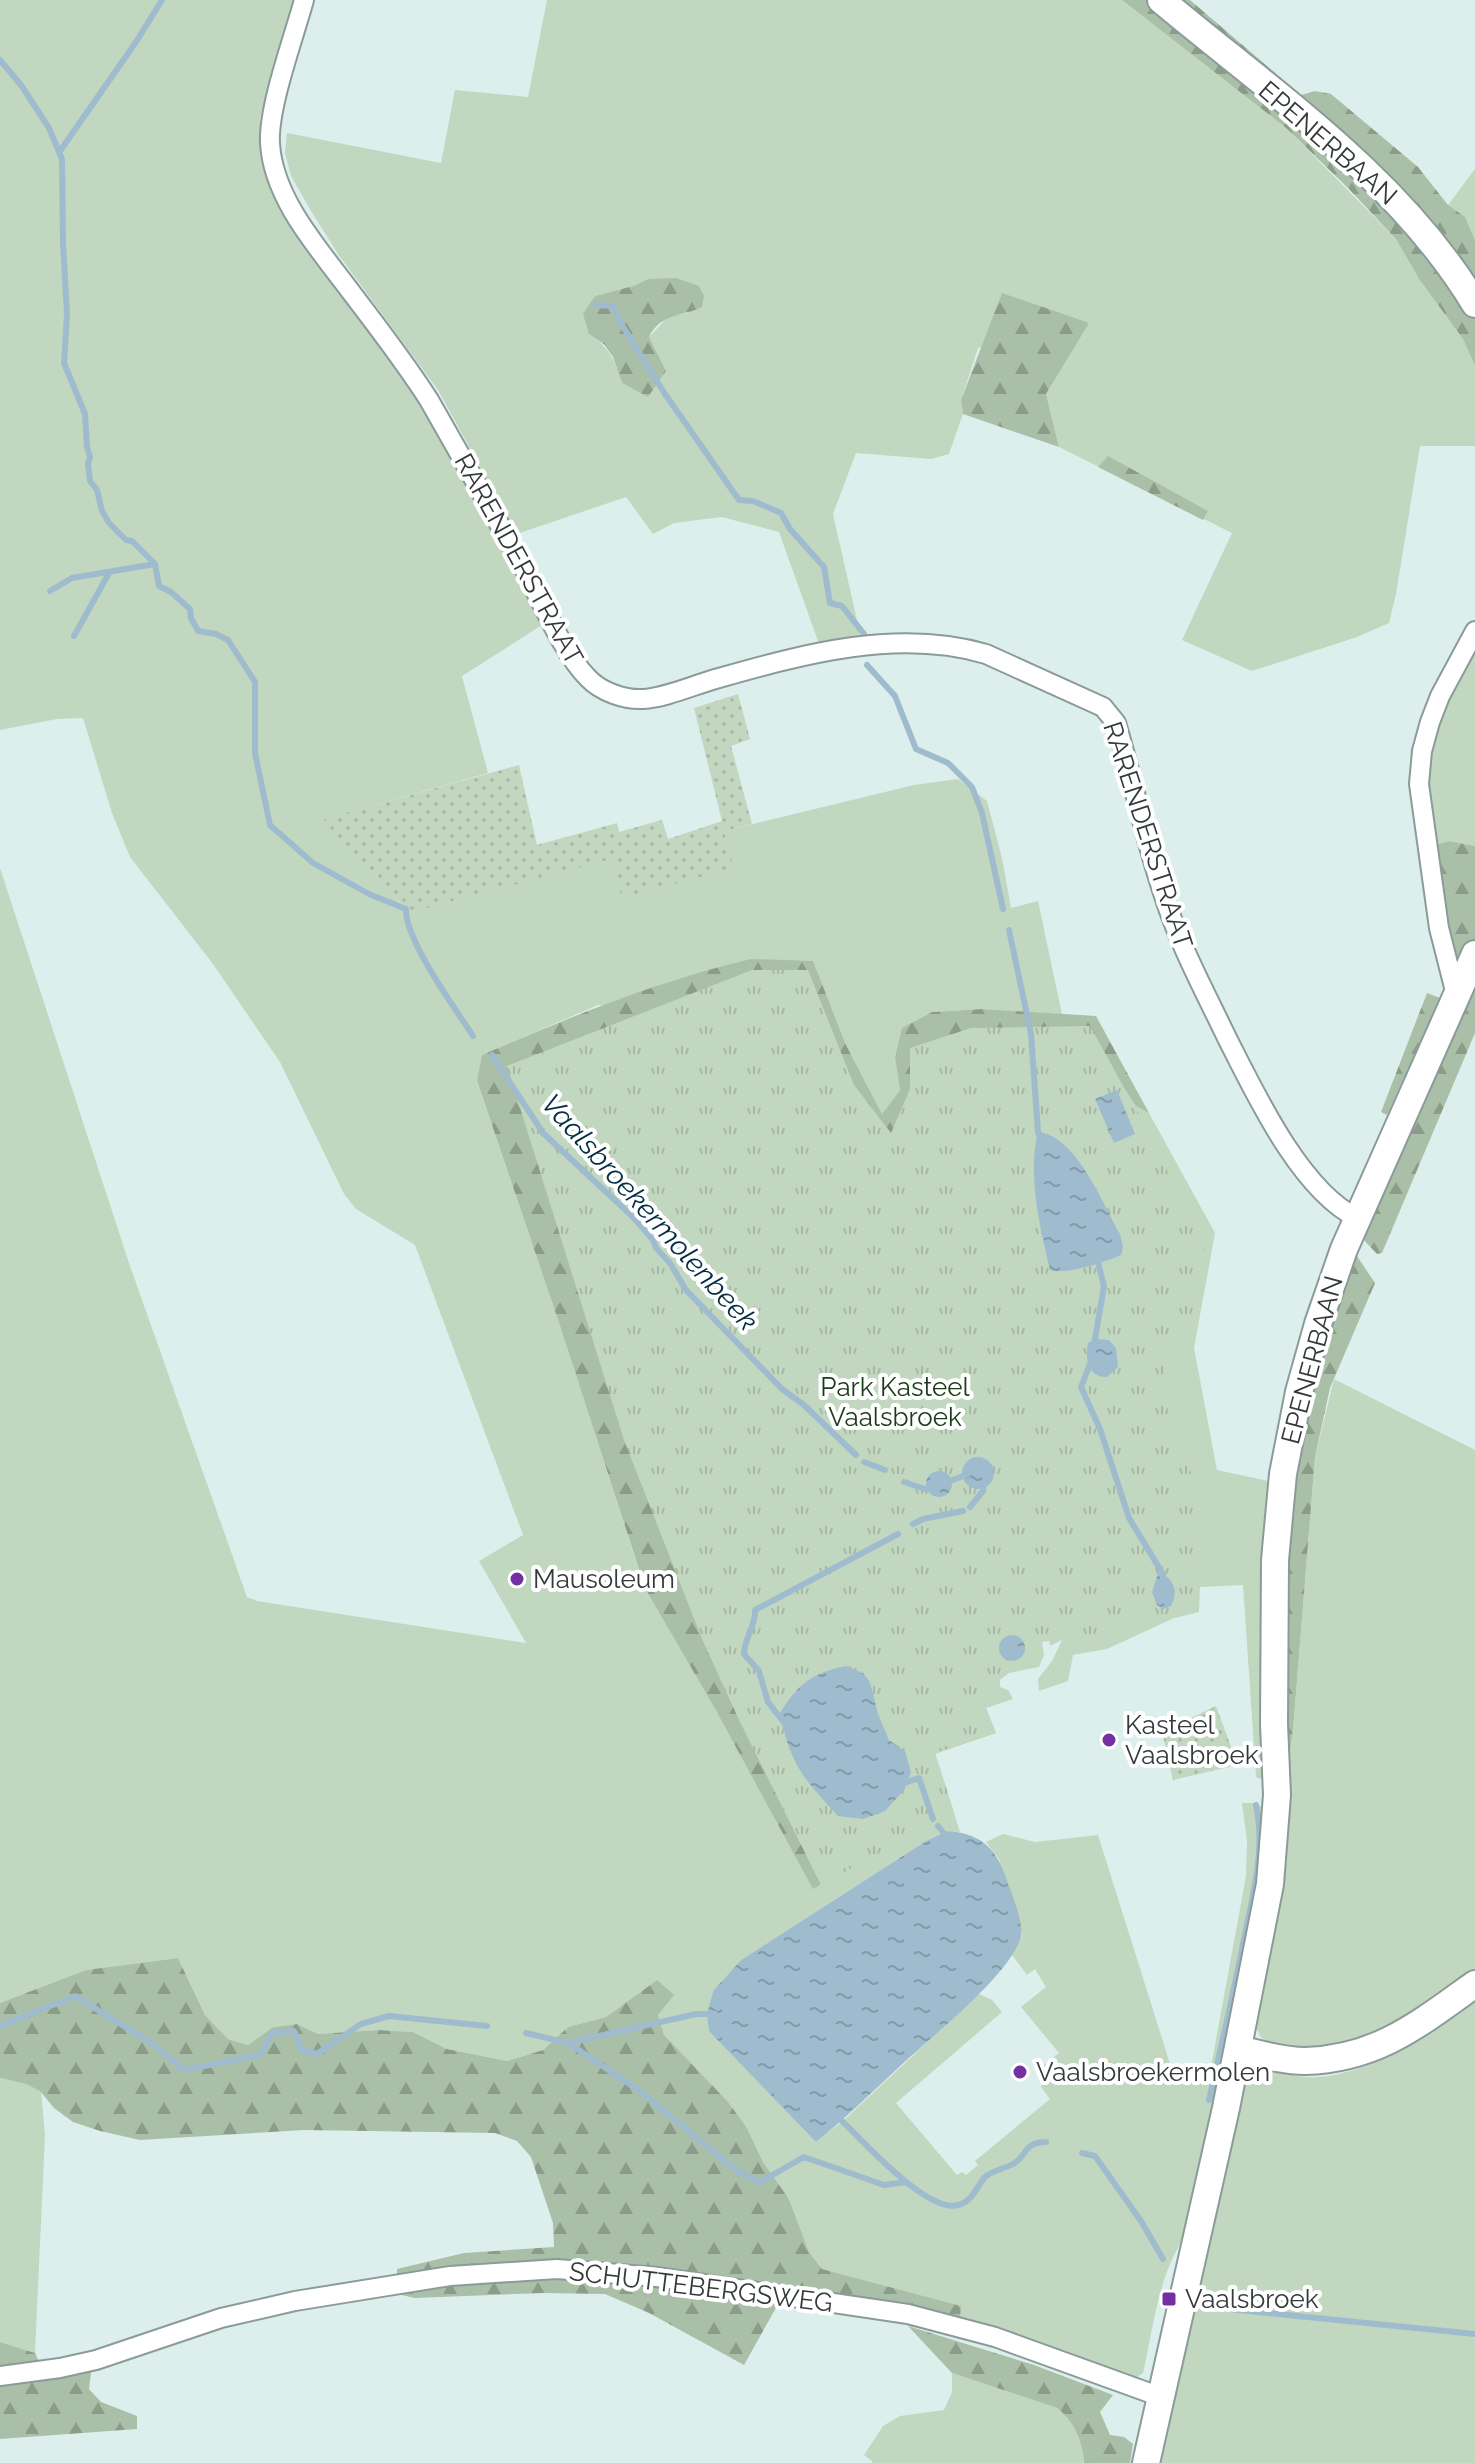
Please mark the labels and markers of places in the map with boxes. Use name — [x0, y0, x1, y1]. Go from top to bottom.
place label: Mausoleum — [533, 1564, 675, 1594]
marker: Mausoleum — [508, 1570, 526, 1588]
place label: Kasteel Vaalsbroek — [1125, 1710, 1259, 1770]
marker: Kasteel Vaalsbroek — [1100, 1731, 1118, 1749]
place label: Vaalsbroekermolen — [1036, 2057, 1270, 2087]
marker: Vaalsbroekermolen — [1011, 2063, 1029, 2081]
place label: Vaalsbroek — [1185, 2284, 1319, 2314]
marker: Vaalsbroek — [1160, 2290, 1178, 2308]

